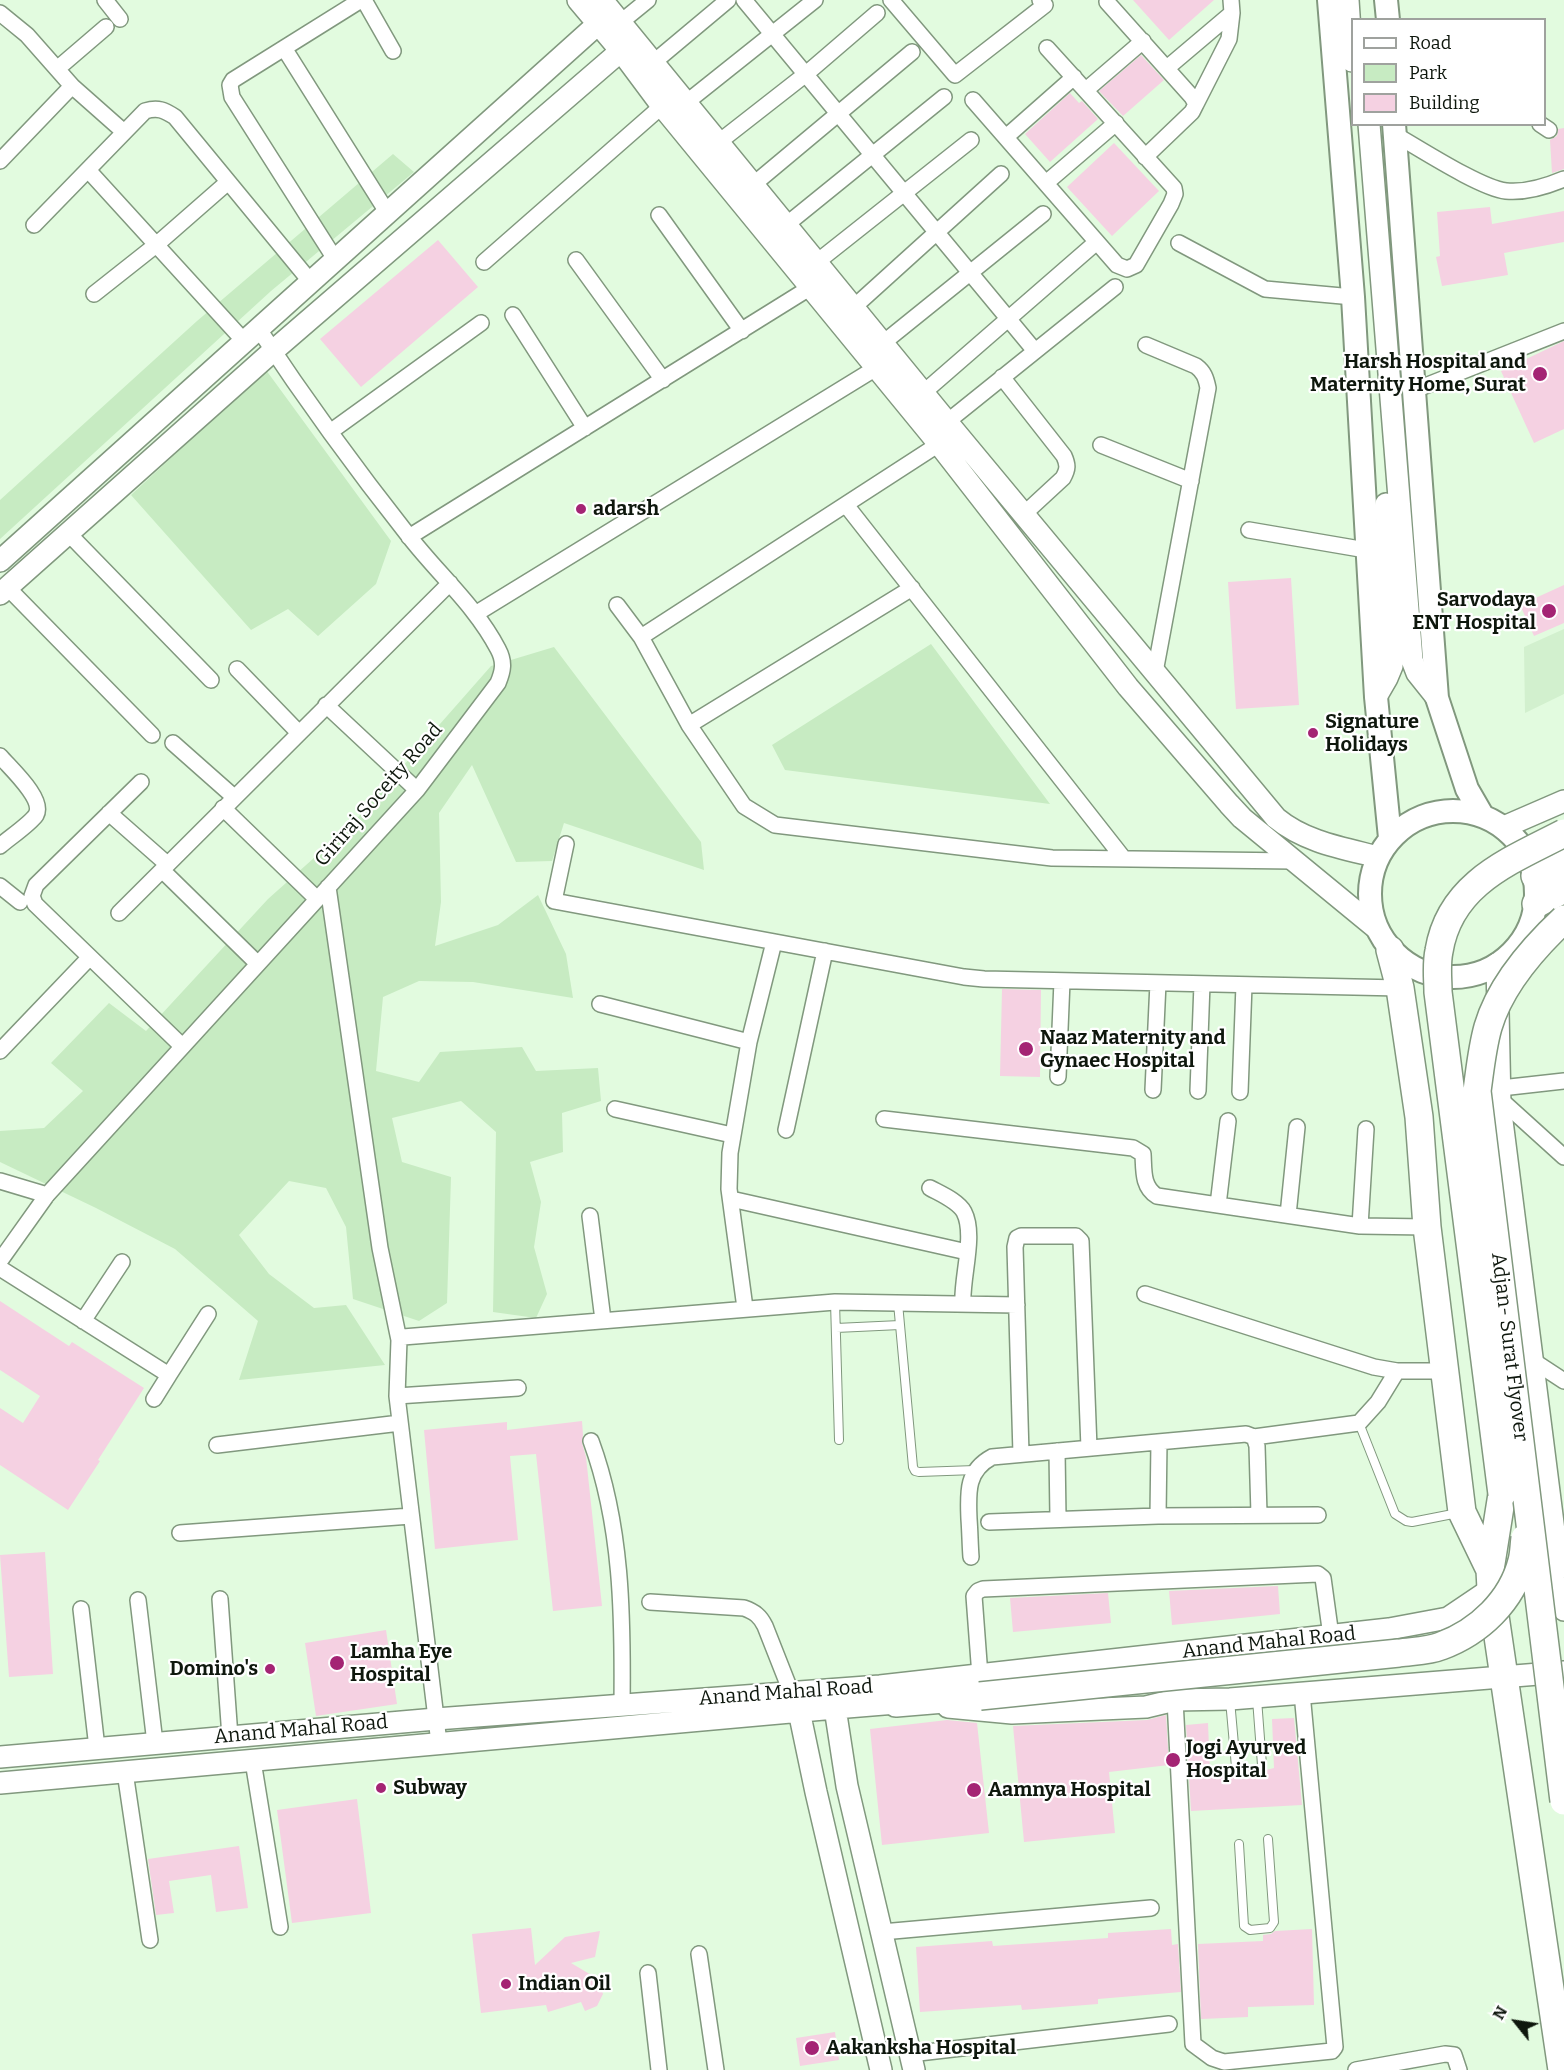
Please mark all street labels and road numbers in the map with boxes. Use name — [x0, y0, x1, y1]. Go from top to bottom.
street label: Giriraj Soceity Road — [310, 718, 448, 872]
street label: Adjan- Surat Flyover — [1486, 1251, 1532, 1443]
street label: Anand Mahal Road — [1181, 1622, 1357, 1664]
street label: Anand Mahal Road — [698, 1675, 874, 1711]
street label: Anand Mahal Road — [213, 1710, 389, 1750]

